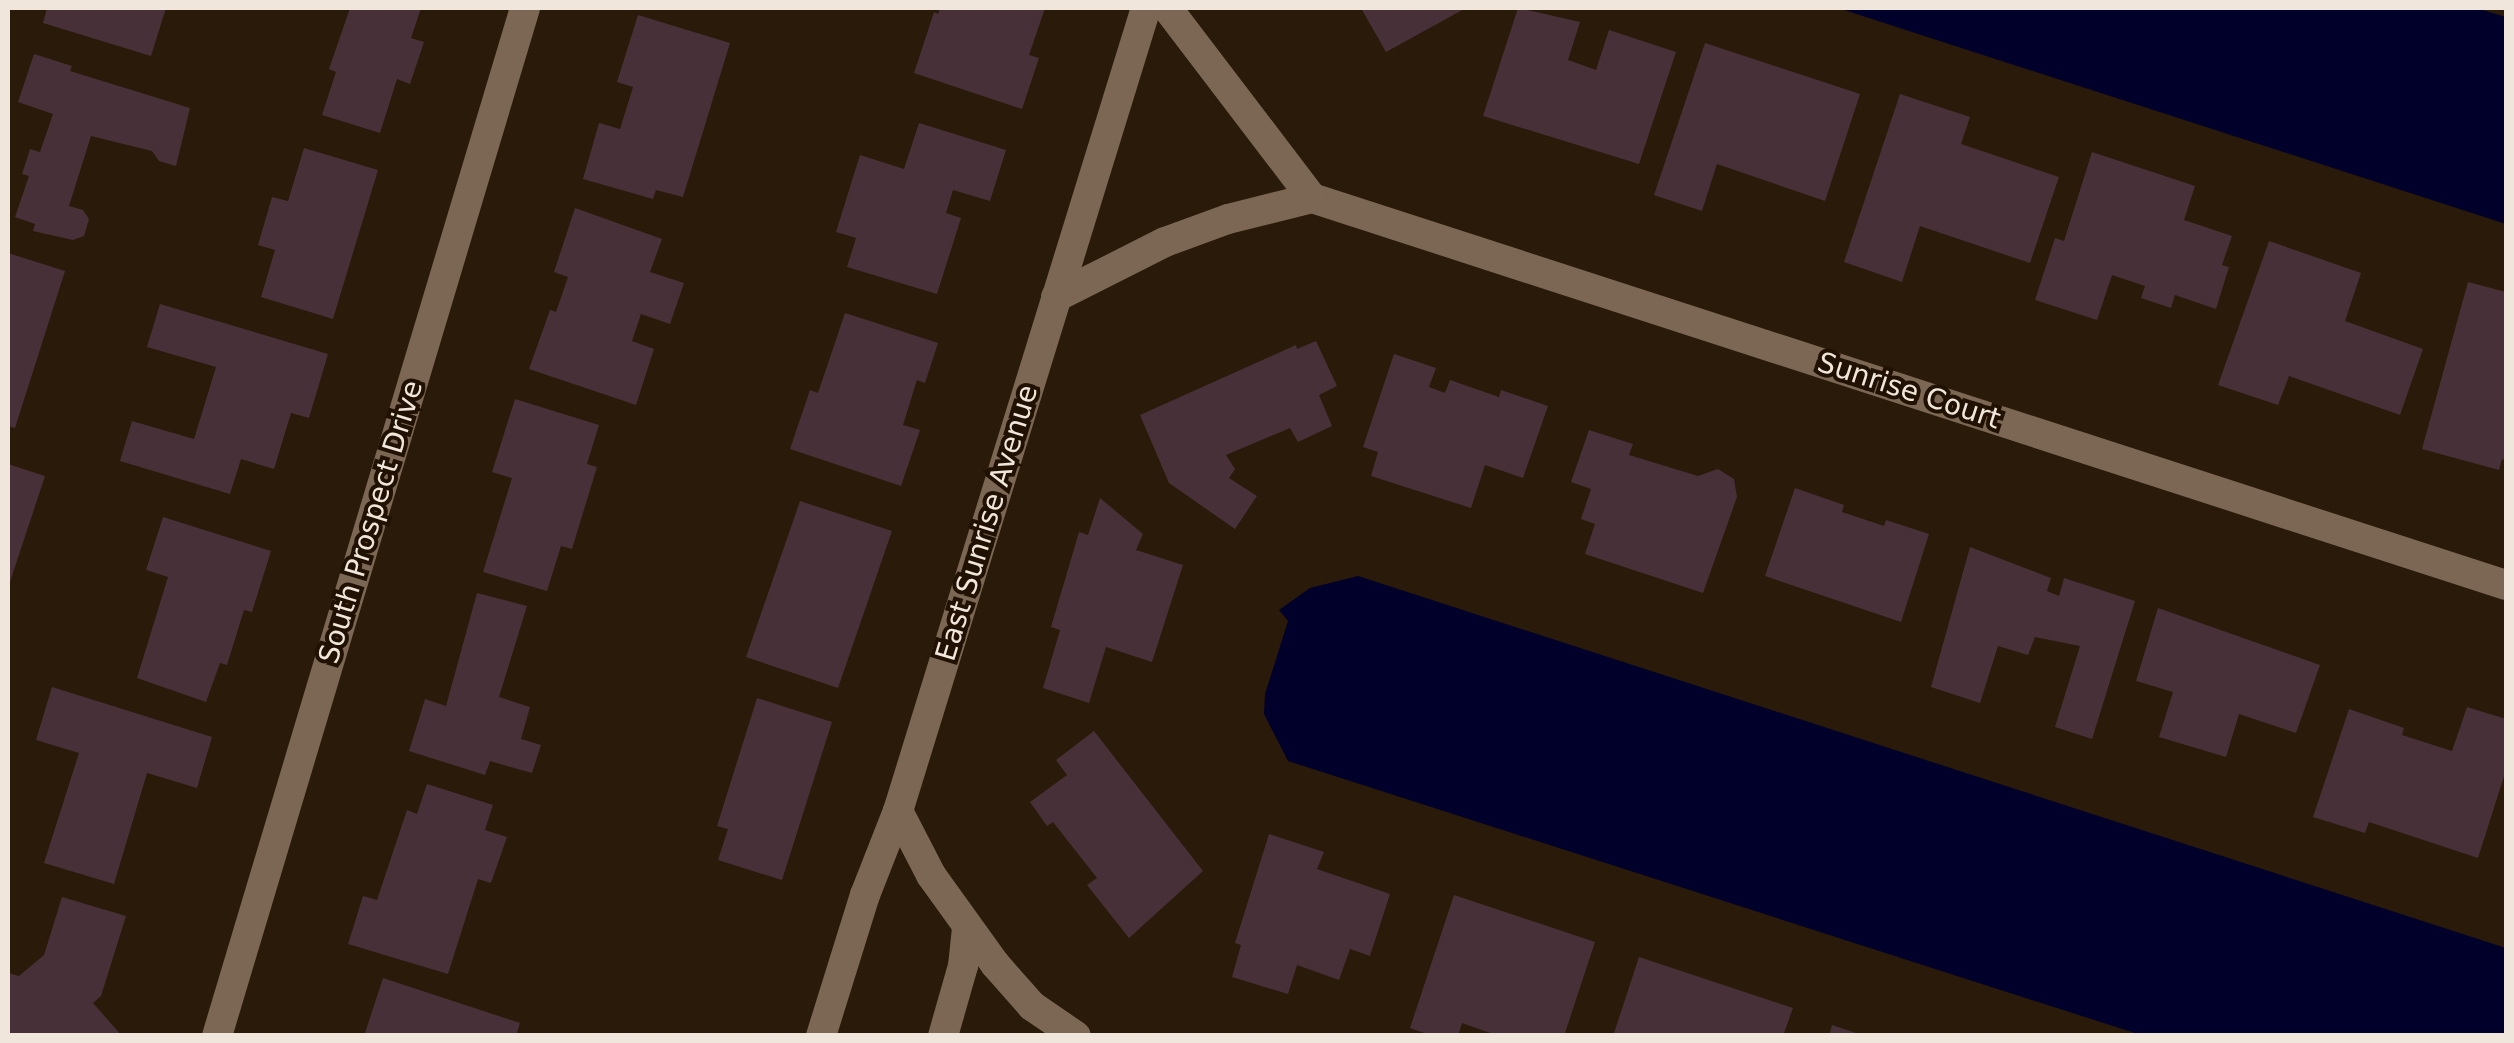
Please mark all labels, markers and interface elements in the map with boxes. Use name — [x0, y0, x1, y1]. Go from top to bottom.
street label: Sunrise Court — [1813, 346, 2005, 436]
street label: South Prospect Drive — [312, 376, 430, 668]
street label: East Sunrise Avenue — [929, 381, 1045, 665]

